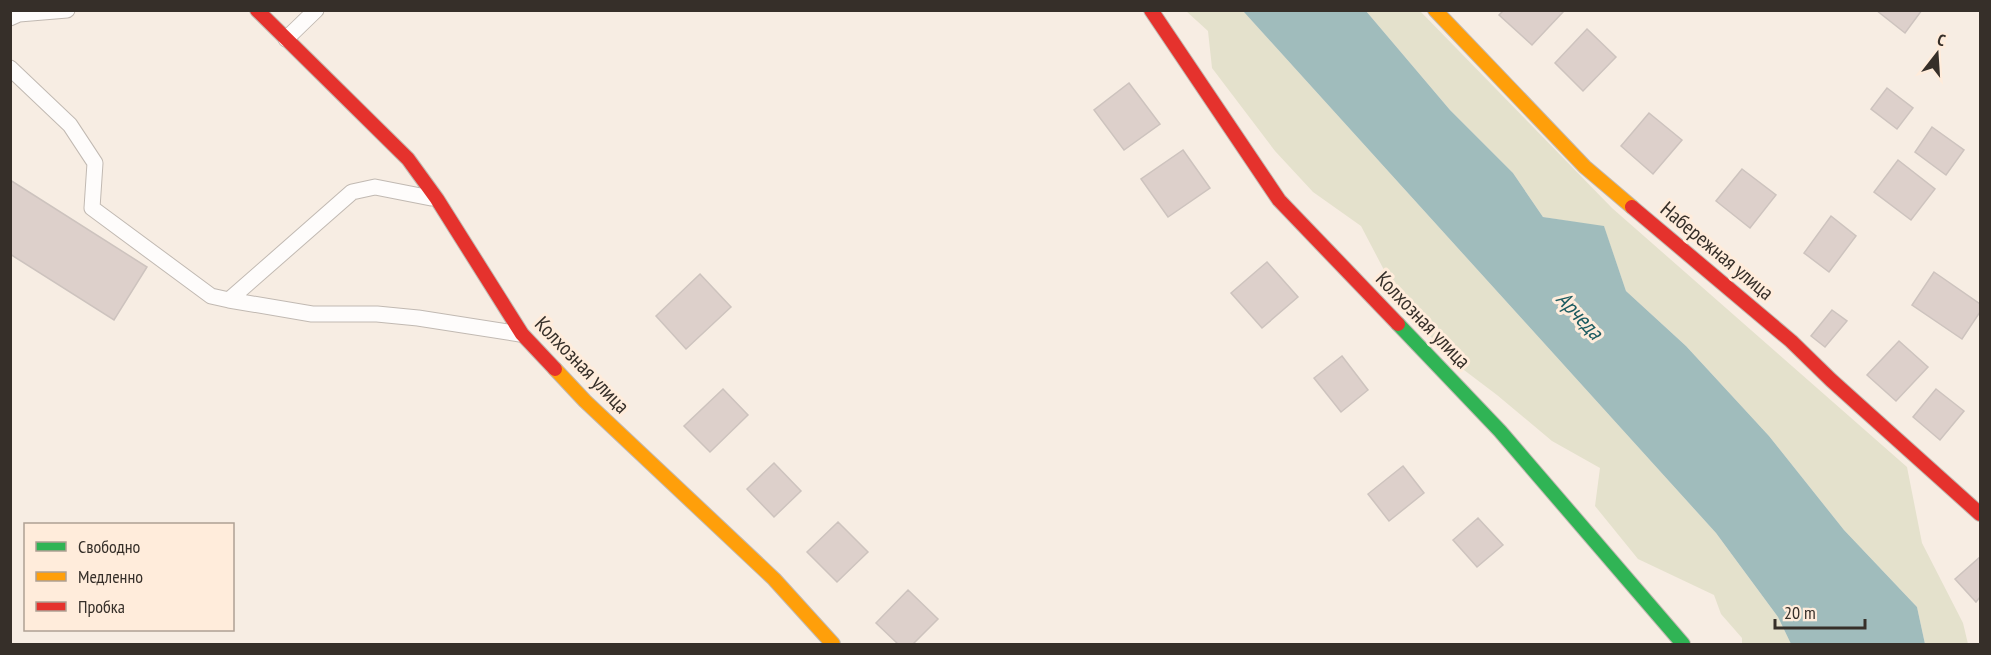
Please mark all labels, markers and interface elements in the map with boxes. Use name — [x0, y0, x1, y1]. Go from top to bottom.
north arrow — [1907, 24, 1967, 84]
text: С — [1935, 29, 1948, 50]
street label: Набережная улица — [1655, 195, 1779, 306]
street label: Колхозная улица — [1370, 265, 1476, 374]
water label: Арчеда — [1551, 285, 1610, 346]
street label: Колхозная улица — [529, 310, 635, 419]
legend — [24, 523, 234, 631]
text: Свободно — [78, 535, 141, 558]
text: Медленно — [78, 565, 143, 588]
scale bar — [1775, 592, 1865, 630]
text: Пробка — [78, 595, 125, 618]
text: 20 m — [1784, 601, 1816, 624]

